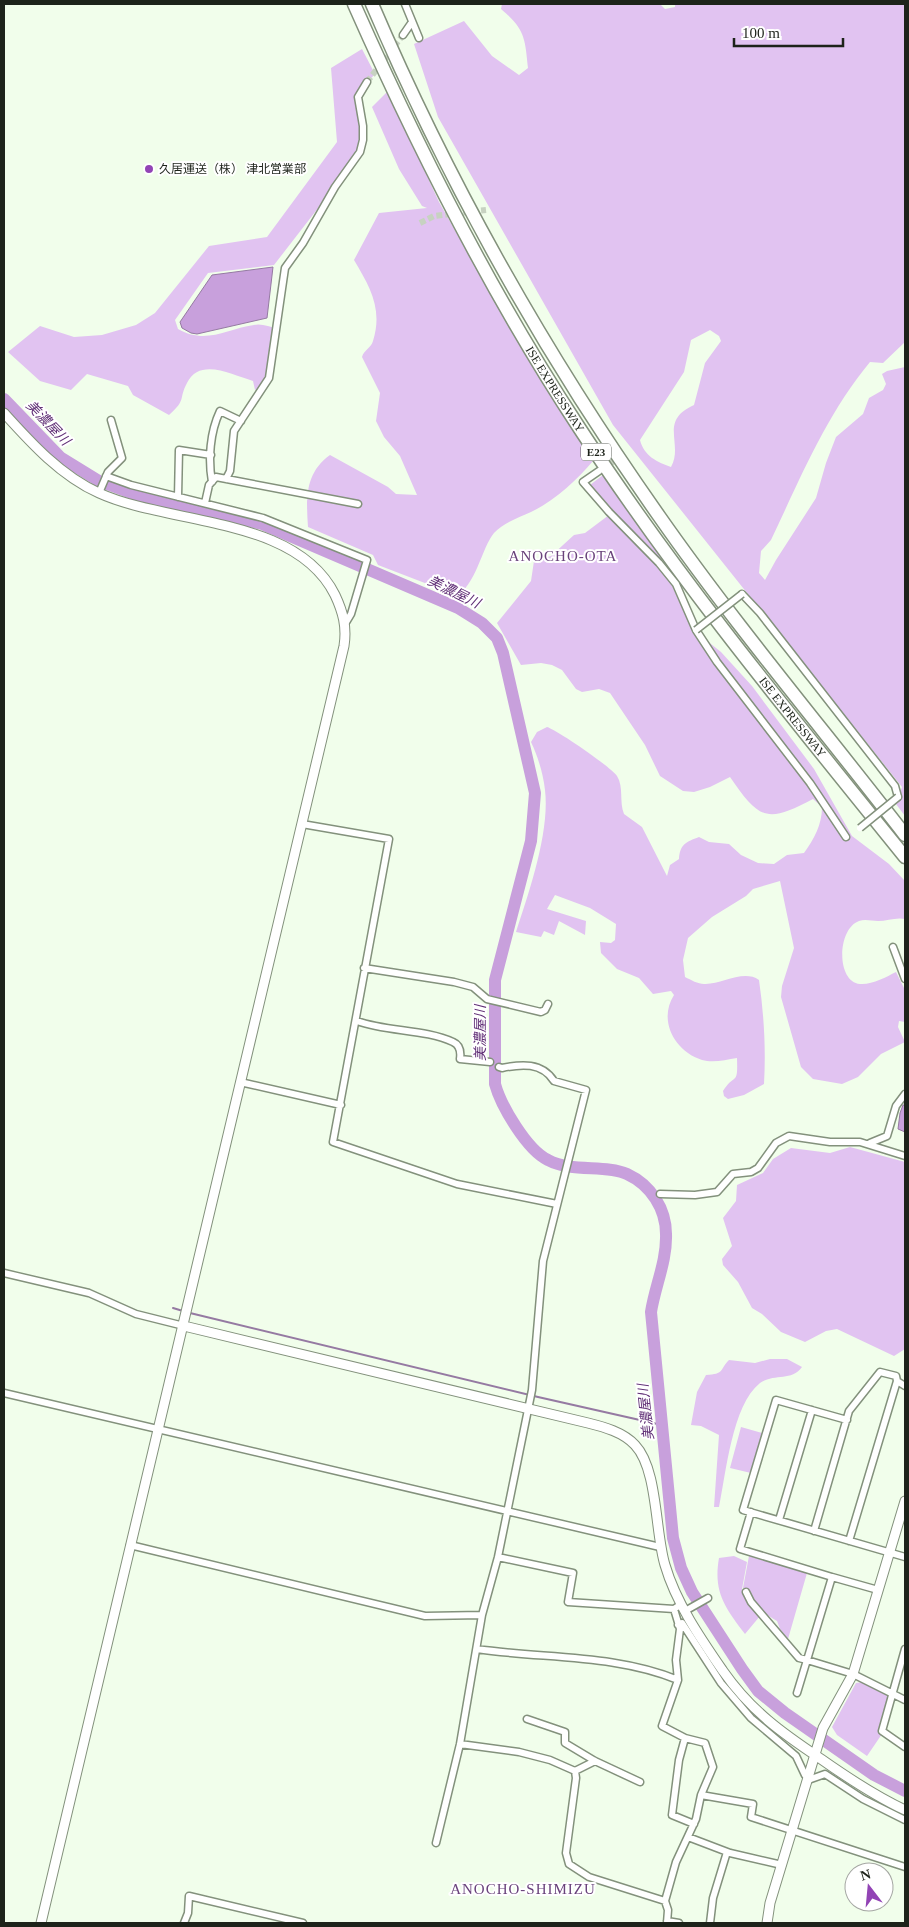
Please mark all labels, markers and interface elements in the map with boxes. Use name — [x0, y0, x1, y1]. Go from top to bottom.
scale bar — [734, 15, 843, 47]
text: 100 m — [742, 25, 780, 41]
place label: 久居運送（株） 津北営業部 — [159, 162, 306, 176]
marker: 久居運送（株） 津北営業部 — [143, 163, 155, 175]
street label: ISE EXPRESSWAY — [523, 344, 587, 435]
water label: 美濃屋川 — [23, 398, 74, 450]
road number: E23 — [581, 444, 611, 461]
district label: ANOCHO-OTA — [509, 548, 617, 564]
water label: 美濃屋川 — [426, 573, 484, 612]
street label: ISE EXPRESSWAY — [756, 674, 829, 760]
water label: 美濃屋川 — [473, 1003, 488, 1061]
water label: 美濃屋川 — [635, 1381, 656, 1441]
north arrow — [844, 1862, 894, 1912]
text: N — [859, 1866, 872, 1884]
district label: ANOCHO-SHIMIZU — [450, 1881, 596, 1897]

